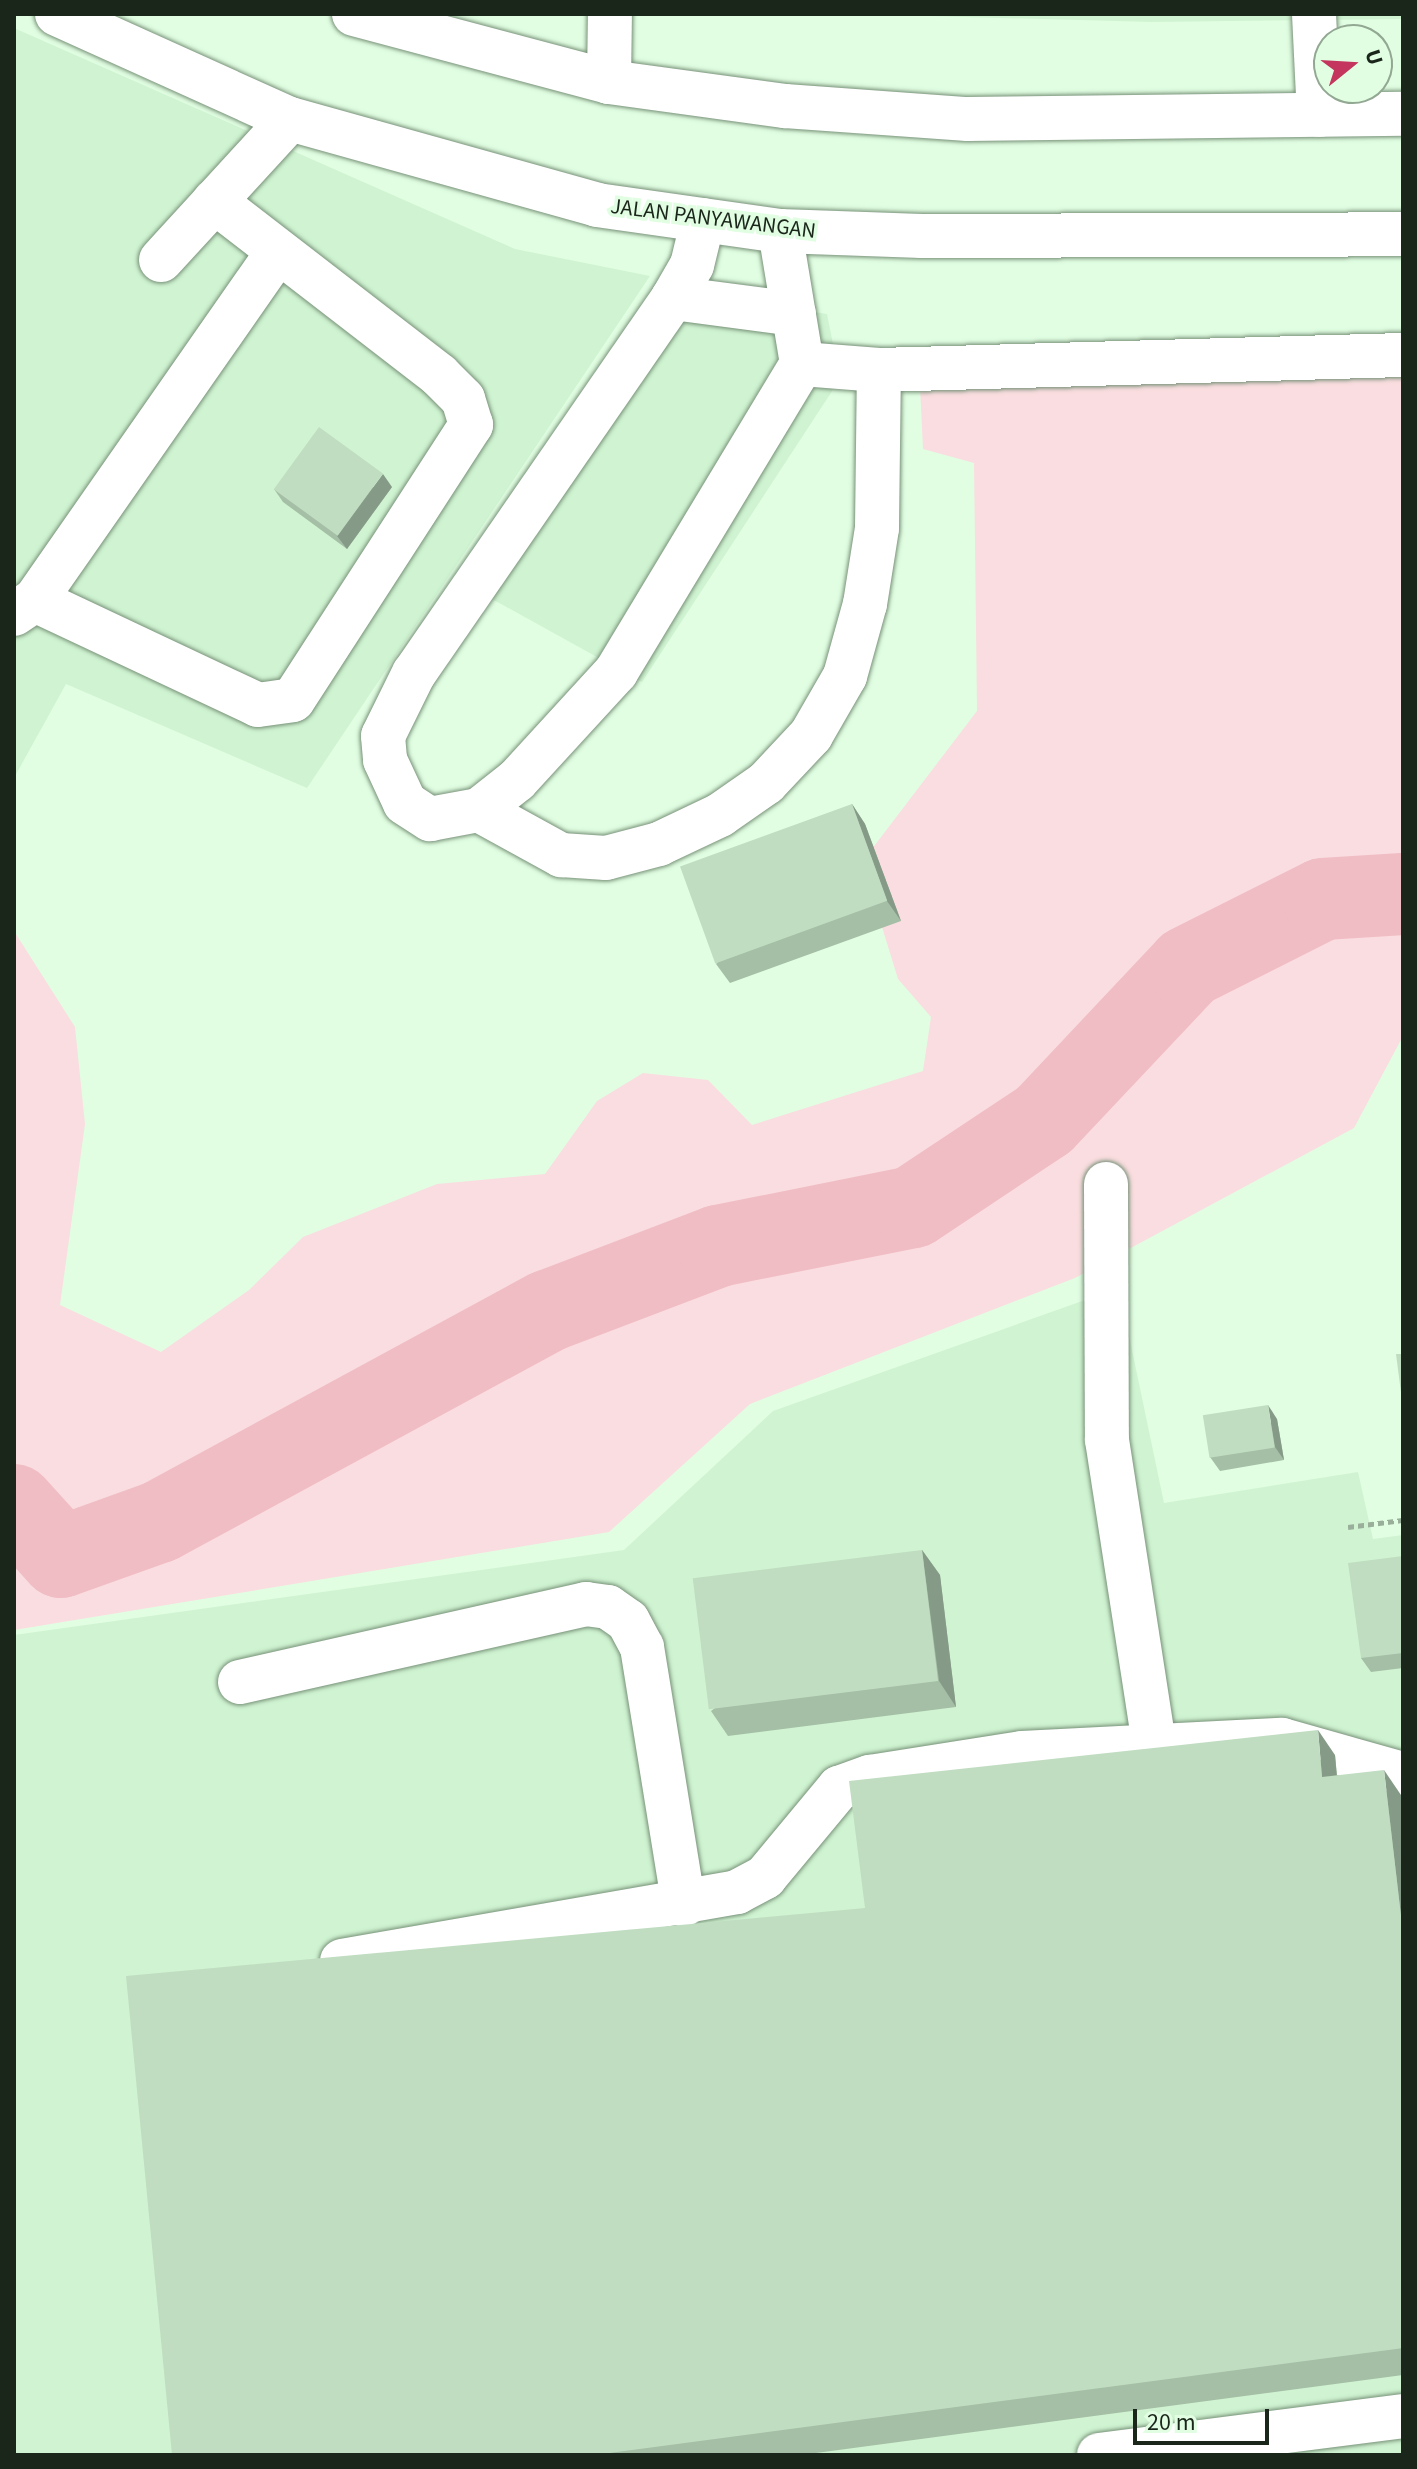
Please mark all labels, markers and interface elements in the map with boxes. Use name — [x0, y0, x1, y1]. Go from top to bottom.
north arrow — [1313, 24, 1393, 104]
text: U — [1356, 45, 1391, 69]
street label: JALAN PANYAWANGAN — [609, 193, 817, 245]
scale bar — [1137, 2393, 1273, 2443]
text: 20 m — [1147, 2405, 1196, 2440]

